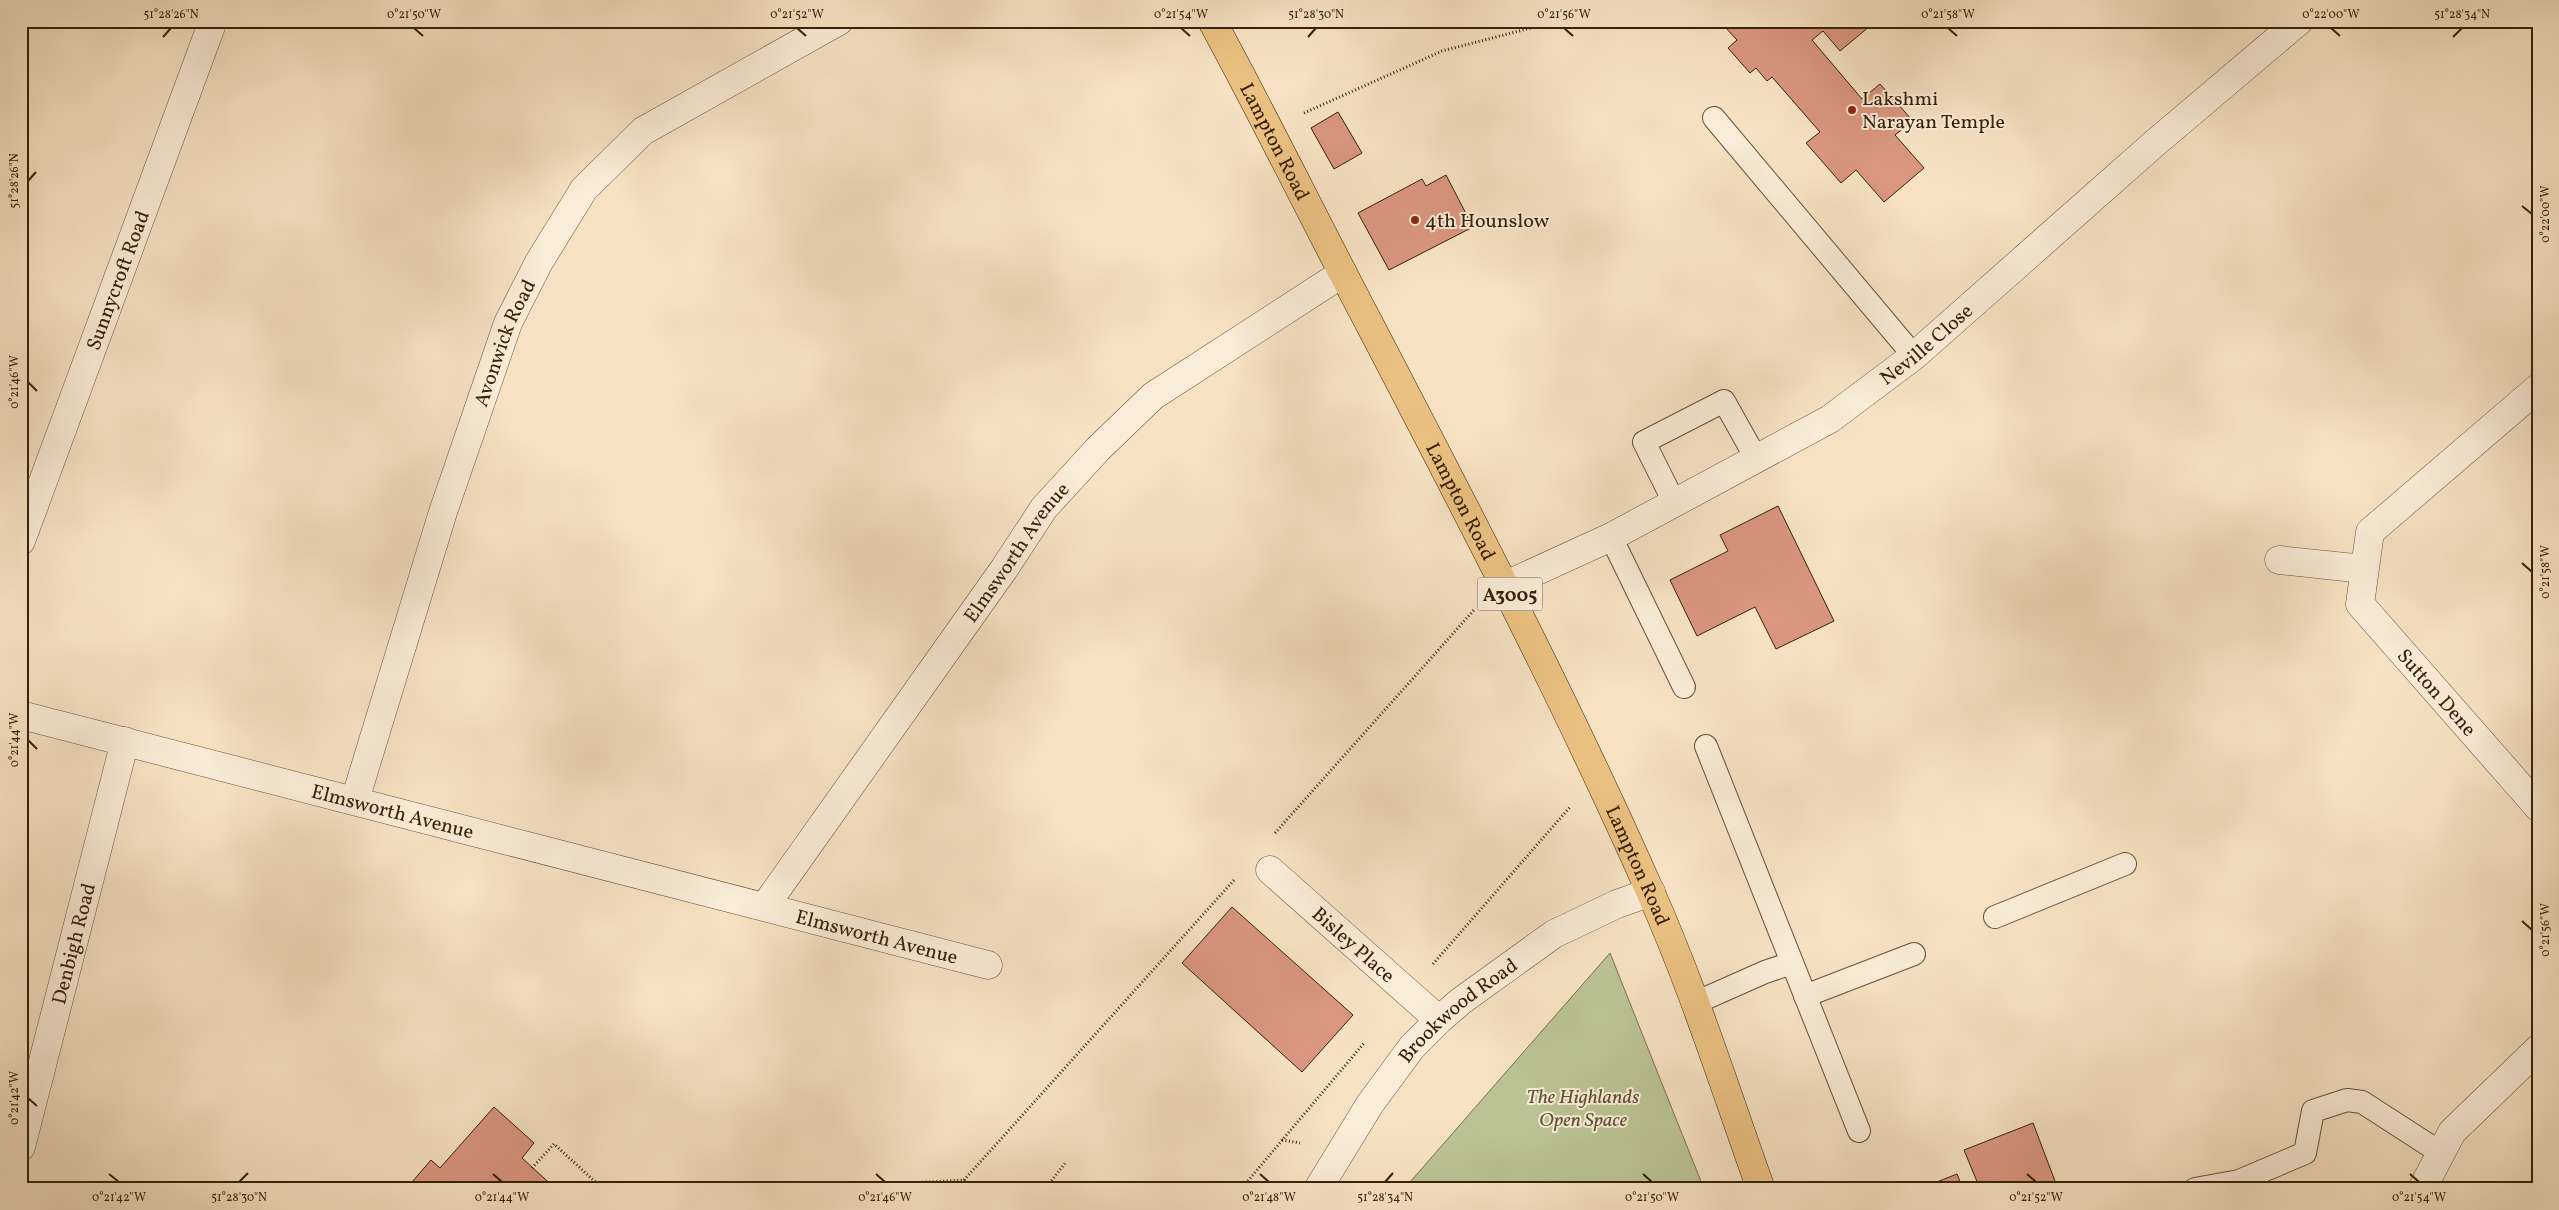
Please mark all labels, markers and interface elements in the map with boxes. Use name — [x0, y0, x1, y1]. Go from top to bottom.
text: 51°28'26"N — [143, 7, 199, 23]
text: 0°21'50"W — [387, 7, 441, 23]
text: 0°21'52"W — [770, 7, 824, 23]
text: 0°21'54"W — [1154, 7, 1208, 23]
text: 51°28'30"N — [1288, 7, 1344, 23]
text: 0°21'56"W — [1537, 7, 1591, 23]
text: 0°21'58"W — [1921, 7, 1975, 23]
text: 0°22'00"W — [2302, 7, 2360, 23]
text: 51°28'34"N — [2434, 7, 2490, 23]
street label: Lampton Road — [1232, 79, 1315, 206]
place label: Lakshmi Narayan Temple — [1862, 86, 2005, 137]
marker: Lakshmi Narayan Temple — [1846, 104, 1858, 116]
text: 51°28'26"N — [7, 153, 23, 209]
text: 0°22'00"W — [2538, 185, 2554, 243]
street label: Sunnycroft Road — [81, 207, 158, 355]
place label: 4th Hounslow — [1425, 208, 1550, 236]
marker: 4th Hounslow — [1409, 214, 1421, 226]
street label: Avonwick Road — [468, 275, 544, 411]
street label: Neville Close — [1875, 298, 1980, 393]
text: 0°21'46"W — [7, 355, 23, 409]
street label: Lampton Road — [1418, 438, 1501, 566]
street label: Elmsworth Avenue — [958, 477, 1077, 629]
text: 0°21'58"W — [2538, 545, 2554, 599]
road number: A3005 — [1478, 578, 1542, 610]
street label: Sutton Dene — [2389, 643, 2482, 743]
text: 0°21'44"W — [7, 713, 23, 767]
street label: Elmsworth Avenue — [308, 779, 476, 847]
street label: Lampton Road — [1597, 802, 1675, 931]
street label: Denbigh Road — [46, 880, 104, 1008]
street label: Bisley Place — [1305, 901, 1400, 990]
text: 0°21'56"W — [2538, 903, 2554, 957]
street label: Elmsworth Avenue — [792, 904, 961, 973]
street label: Brookwood Road — [1393, 953, 1524, 1070]
text: 0°21'42"W — [7, 1071, 23, 1125]
park label: The Highlands Open Space — [1527, 1084, 1640, 1135]
text: 0°21'42"W — [92, 1190, 146, 1206]
text: 51°28'30"N — [211, 1190, 267, 1206]
text: 0°21'44"W — [475, 1190, 529, 1206]
text: 0°21'46"W — [858, 1190, 912, 1206]
text: 0°21'48"W — [1242, 1190, 1296, 1206]
text: 51°28'34"N — [1357, 1190, 1413, 1206]
text: 0°21'50"W — [1625, 1190, 1679, 1206]
text: 0°21'52"W — [2009, 1190, 2063, 1206]
text: 0°21'54"W — [2392, 1190, 2446, 1206]

